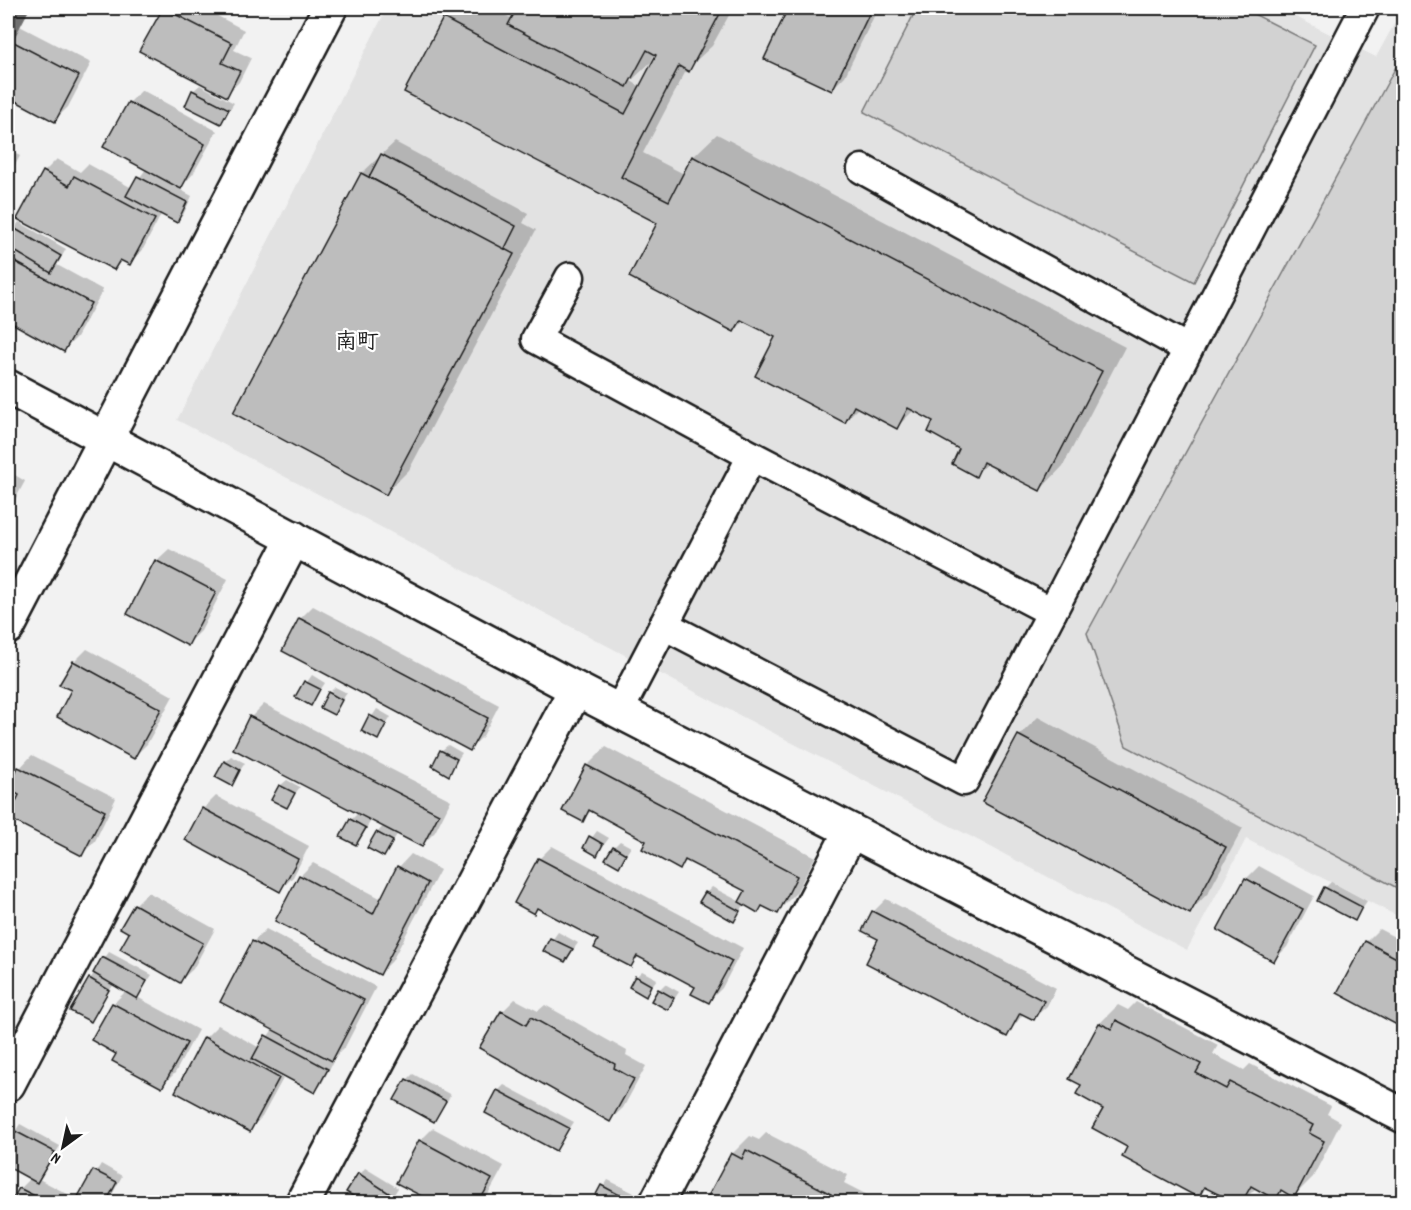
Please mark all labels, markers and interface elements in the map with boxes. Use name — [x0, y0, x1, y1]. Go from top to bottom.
district label: 南町 — [335, 328, 379, 359]
north arrow — [33, 1117, 93, 1177]
text: N — [47, 1146, 66, 1169]

